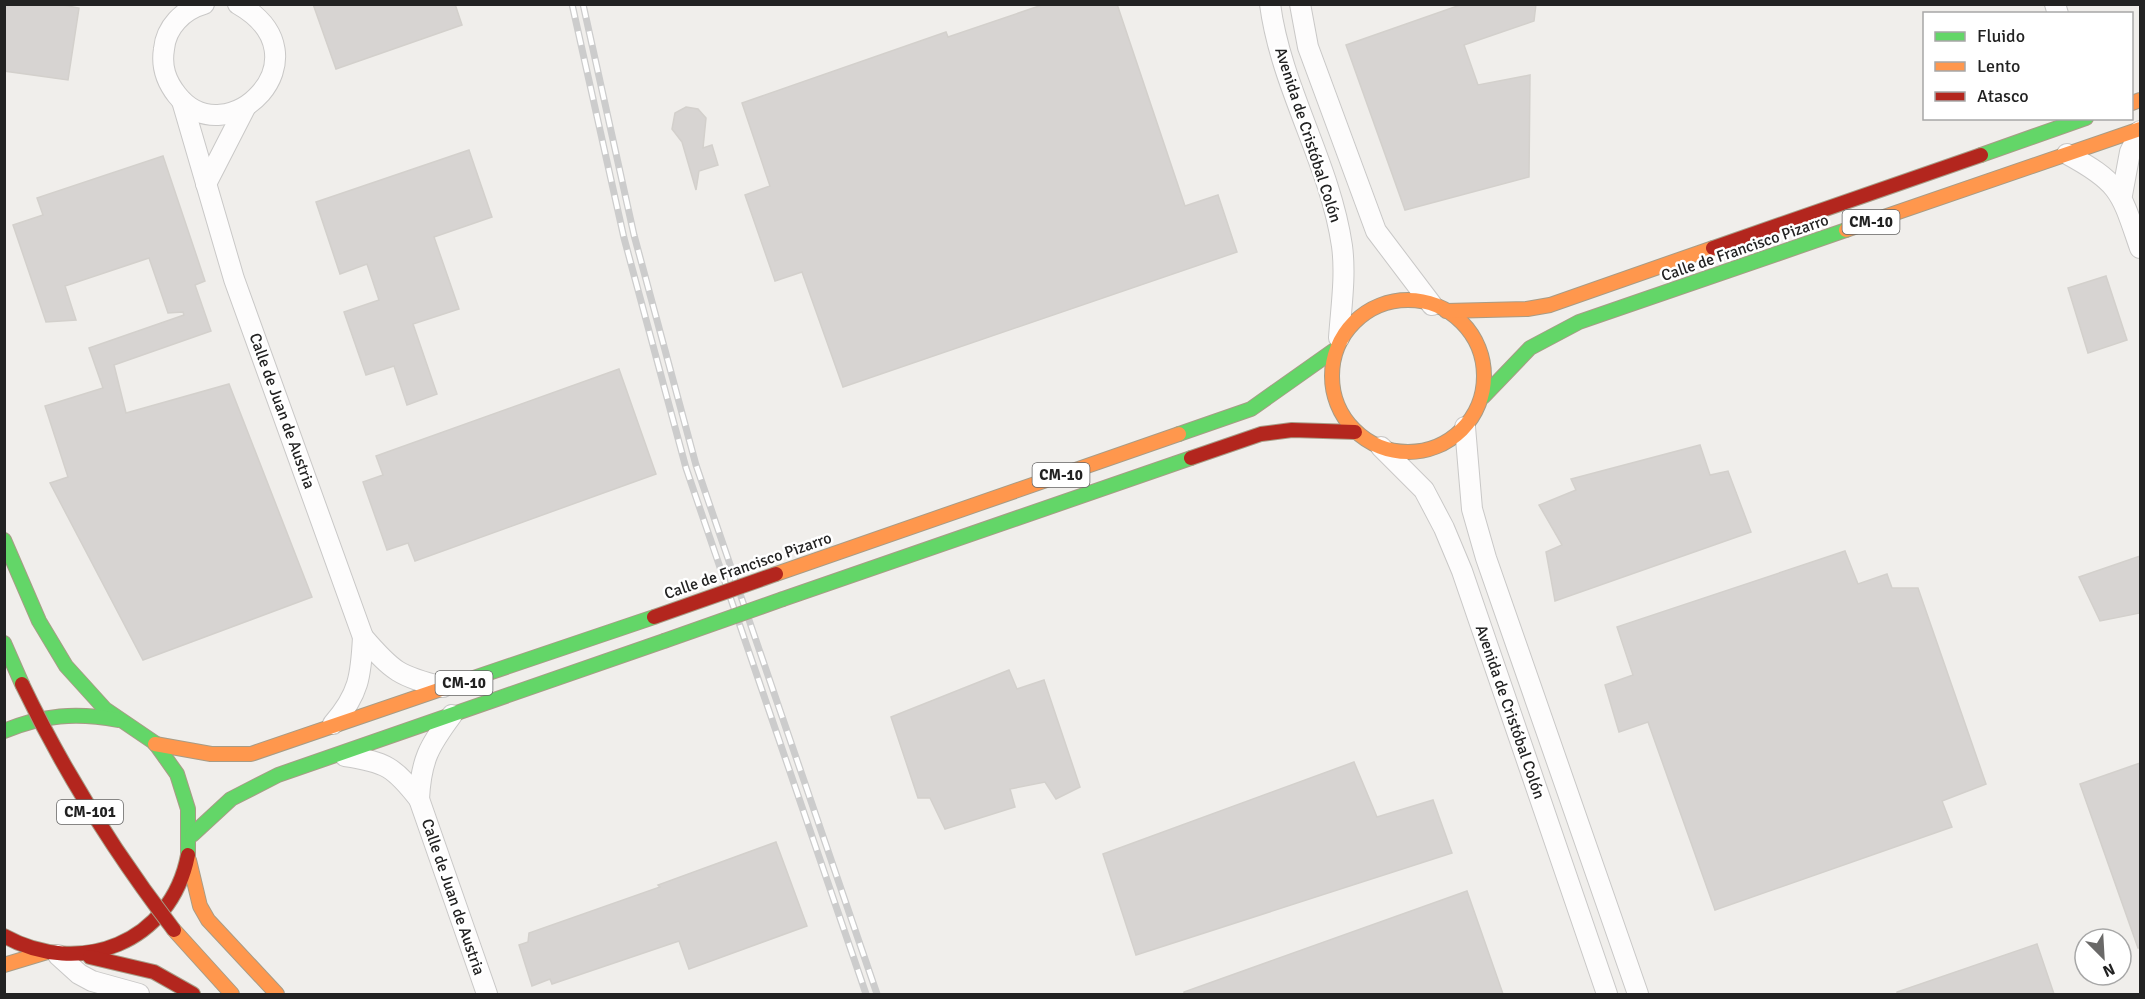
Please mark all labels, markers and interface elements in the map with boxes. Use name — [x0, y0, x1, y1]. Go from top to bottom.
legend — [1923, 12, 2133, 120]
text: Fluido — [1977, 25, 2025, 47]
street label: Avenida de Cristóbal Colón — [1270, 45, 1346, 225]
text: Lento — [1977, 55, 2020, 77]
text: Atasco — [1977, 85, 2029, 107]
street label: Calle de Francisco Pizarro — [1659, 210, 1831, 286]
road number: CM-10 — [1842, 210, 1900, 234]
street label: Calle de Juan de Austria — [245, 330, 319, 492]
road number: CM-10 — [1032, 463, 1090, 487]
street label: Calle de Francisco Pizarro — [662, 528, 834, 604]
street label: Avenida de Cristóbal Colón — [1471, 622, 1549, 802]
road number: CM-10 — [436, 671, 492, 695]
road number: CM-101 — [57, 800, 123, 824]
street label: Calle de Juan de Austria — [417, 816, 489, 978]
north arrow — [2073, 927, 2133, 987]
text: N — [2100, 958, 2118, 981]

